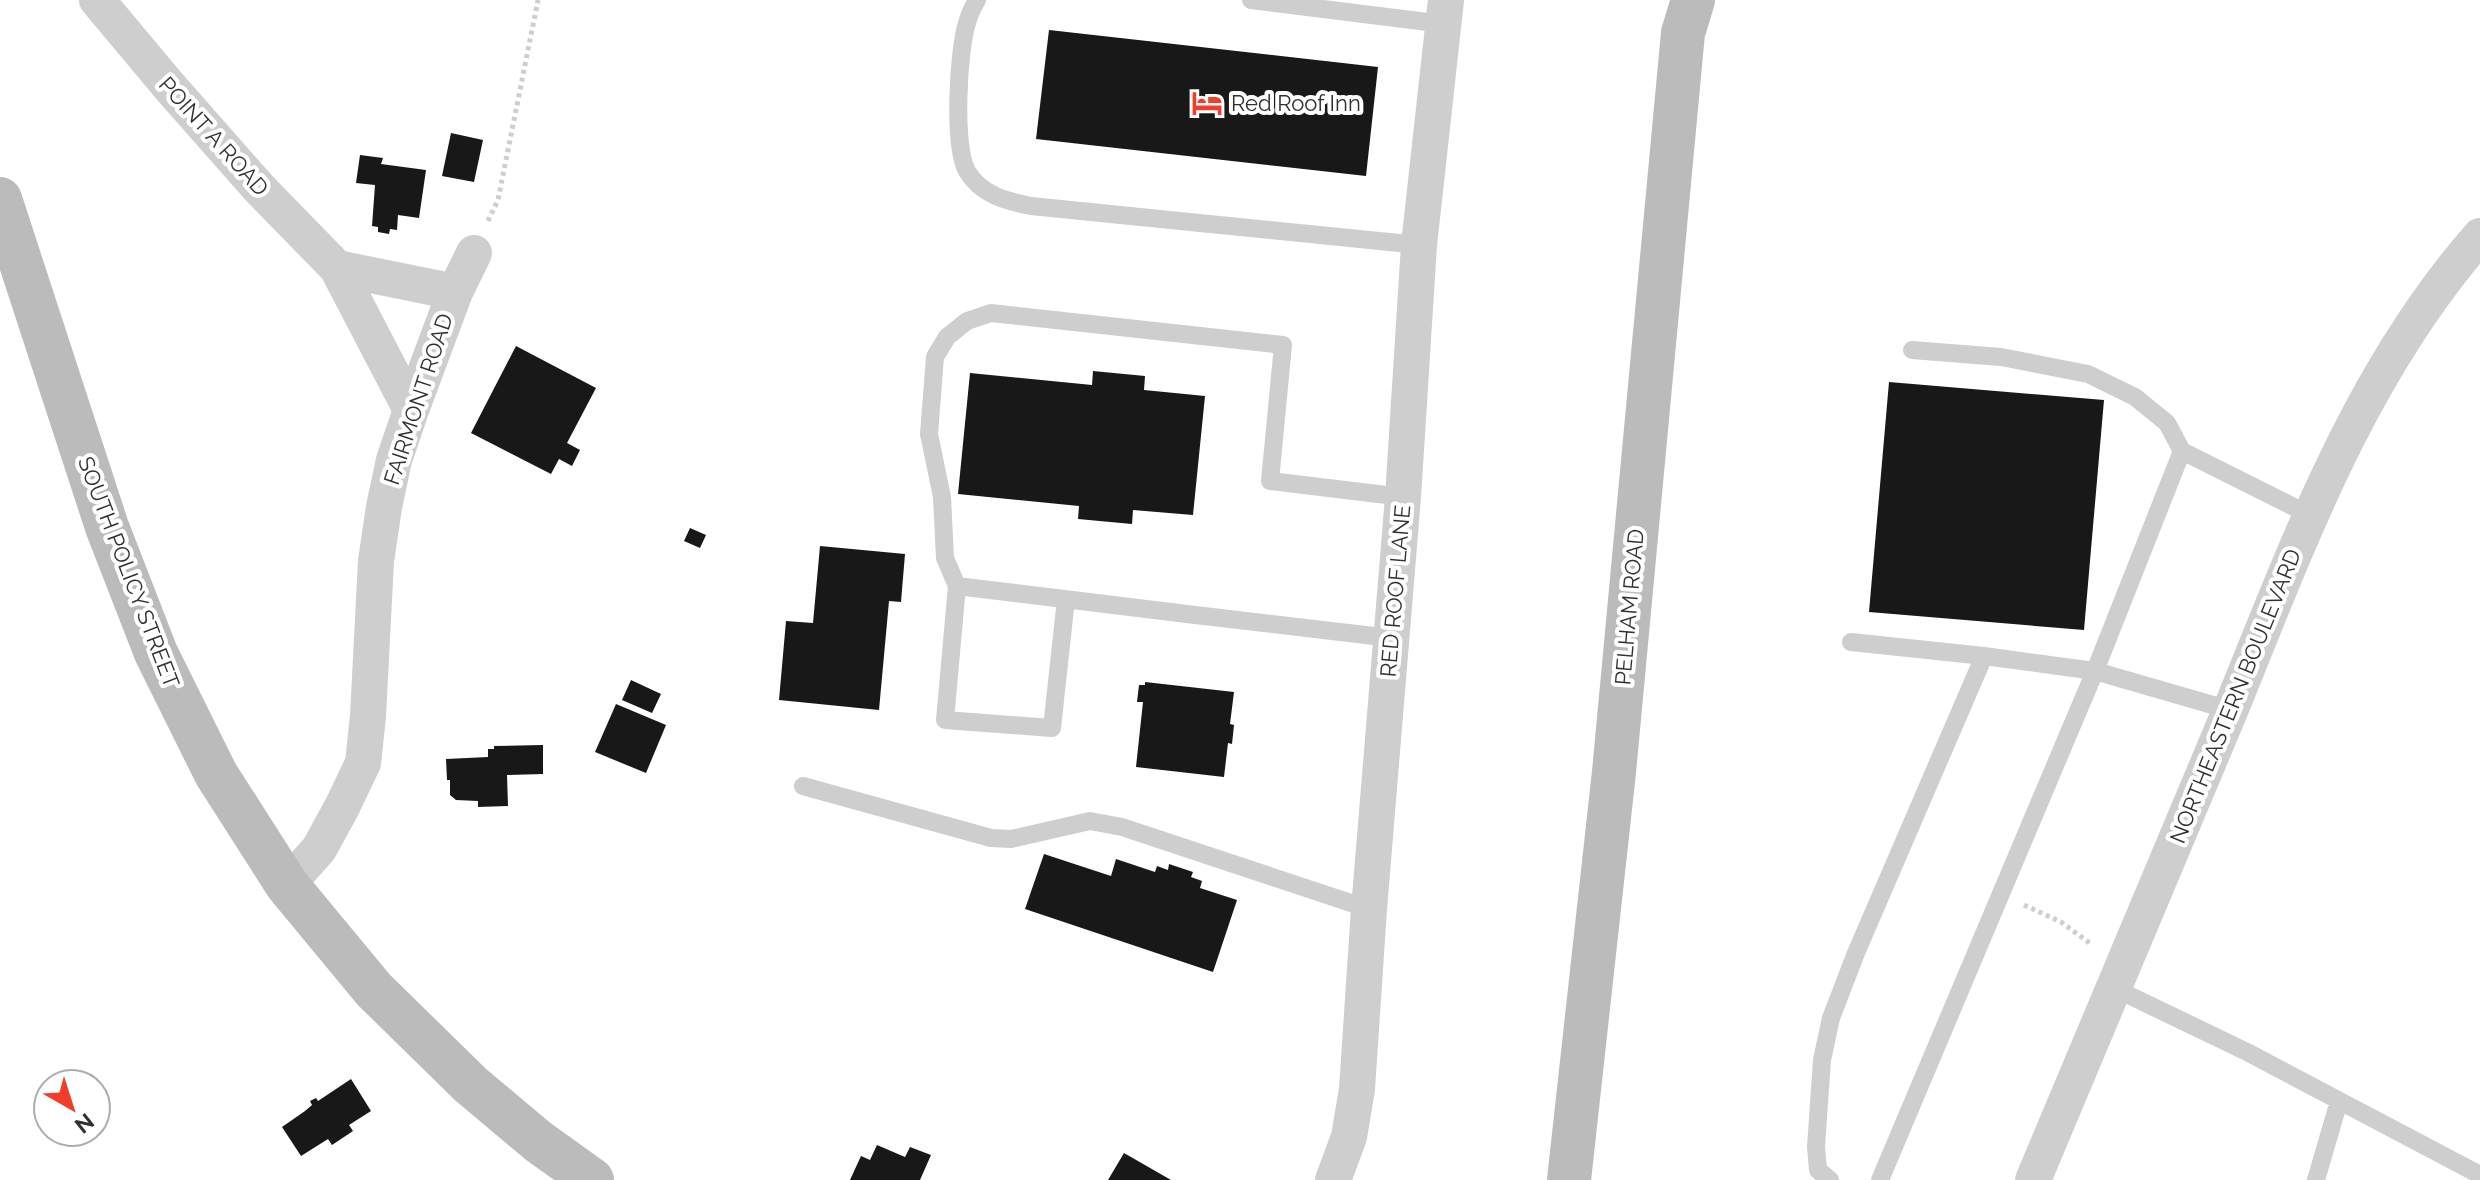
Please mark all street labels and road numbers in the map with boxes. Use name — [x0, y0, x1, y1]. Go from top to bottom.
street label: POINT A ROAD — [154, 71, 274, 201]
street label: FAIRMONT ROAD — [378, 310, 458, 488]
street label: SOUTH POLICY STREET — [73, 453, 185, 692]
street label: RED ROOF LANE — [1375, 504, 1415, 678]
street label: PELHAM ROAD — [1609, 528, 1649, 686]
street label: NORTHEASTERN BOULEVARD — [2164, 545, 2306, 847]

